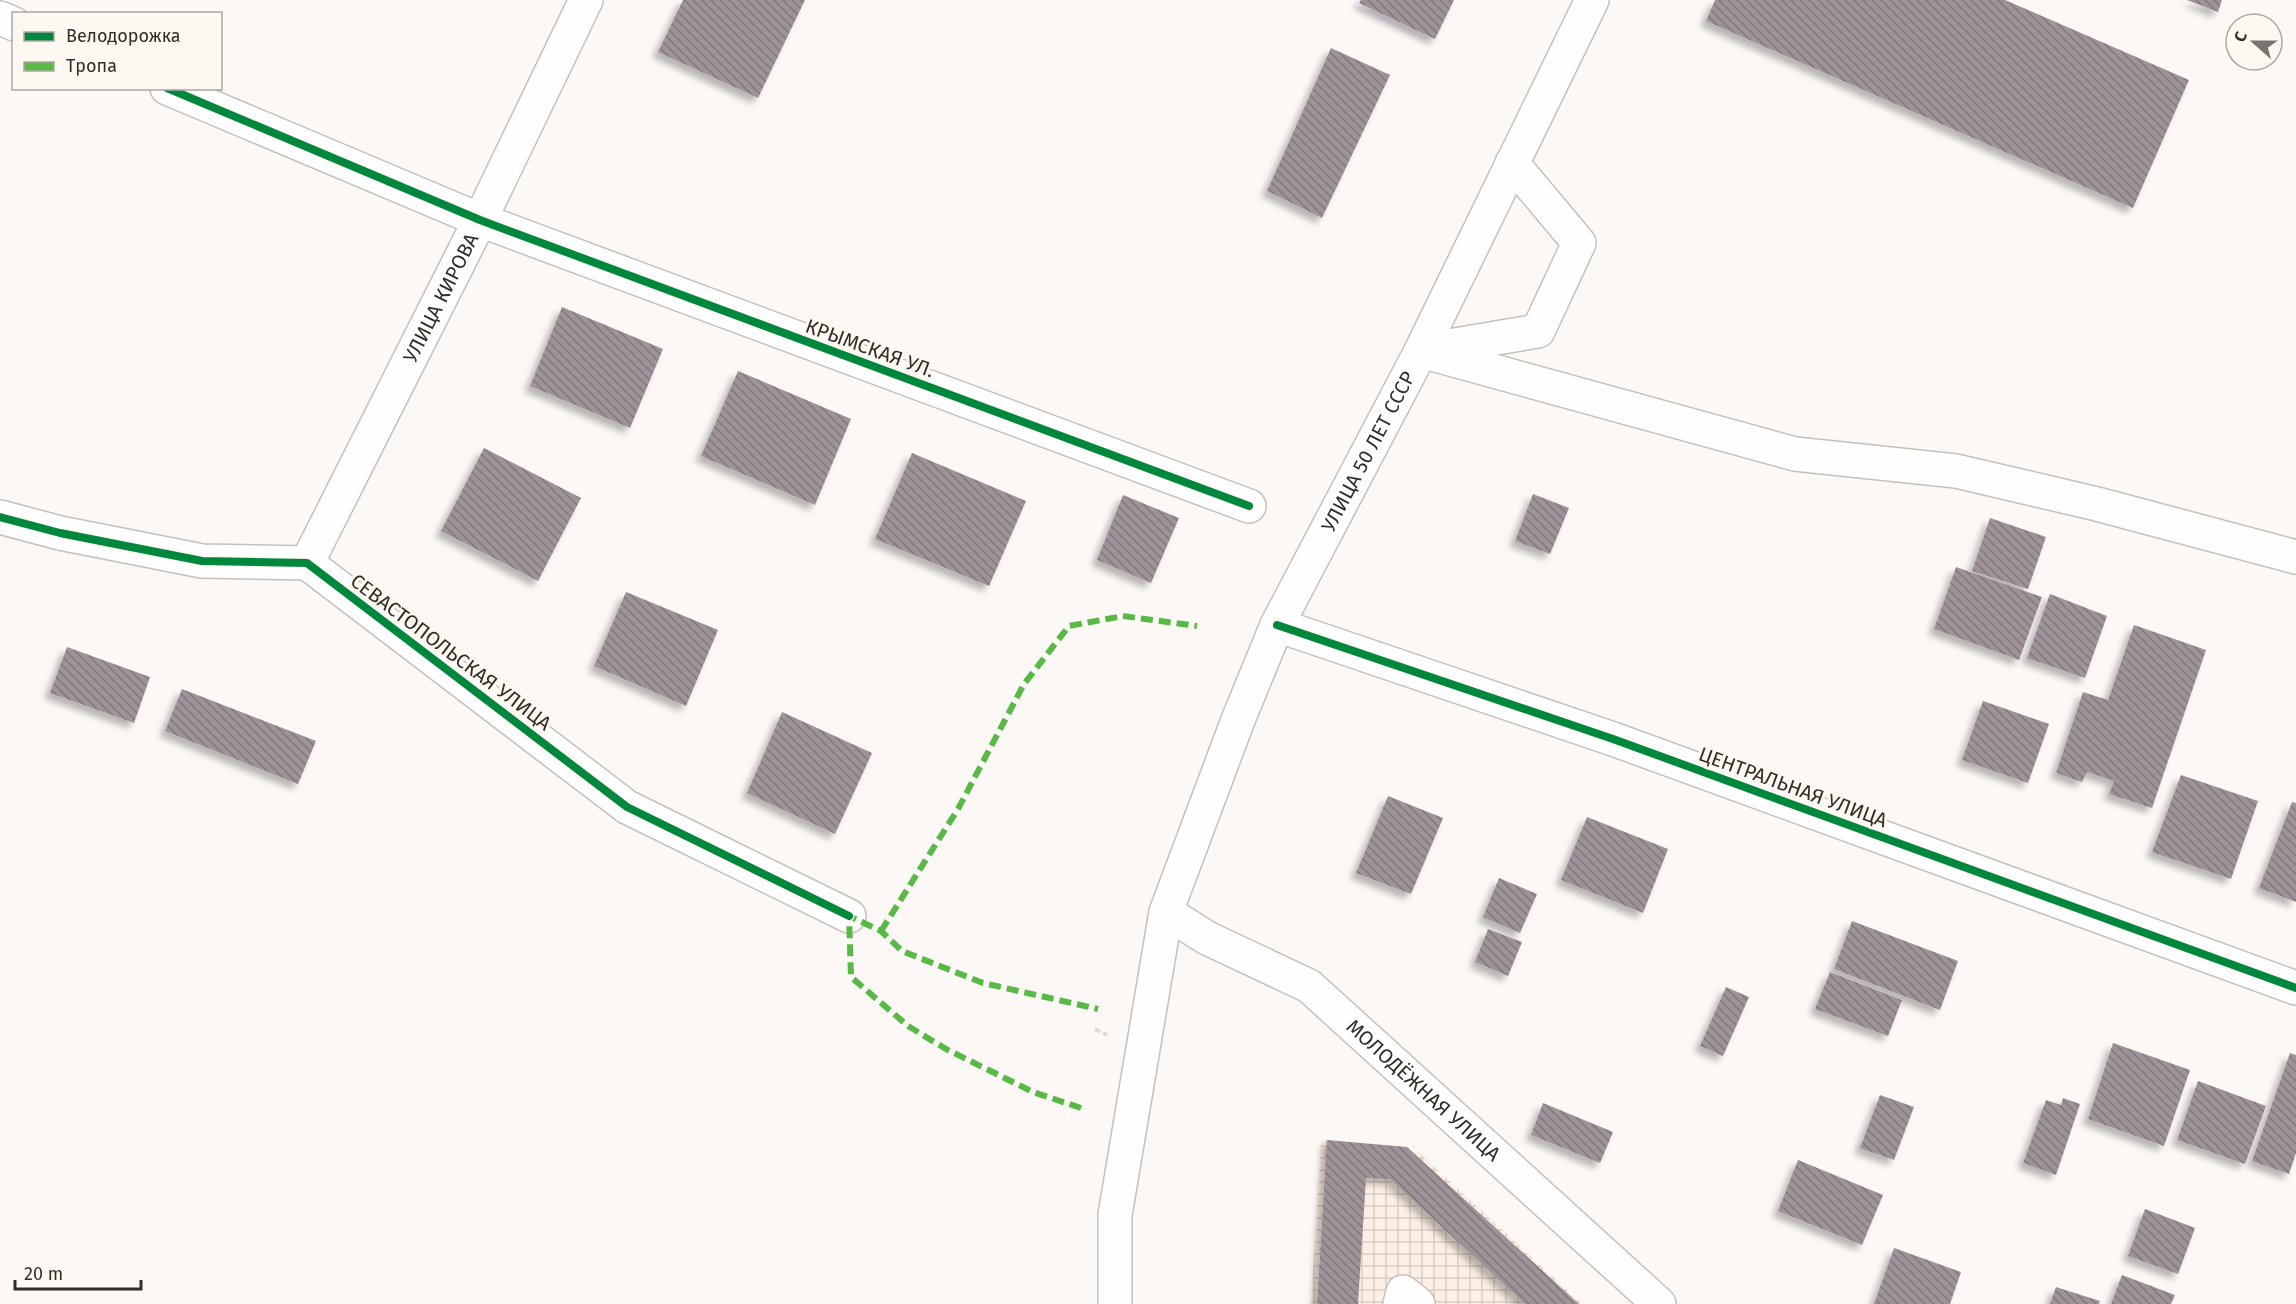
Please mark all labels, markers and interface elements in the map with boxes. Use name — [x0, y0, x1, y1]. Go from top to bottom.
legend — [12, 12, 222, 90]
north arrow — [2224, 12, 2284, 72]
text: Велодорожка — [66, 25, 181, 47]
text: С — [2230, 28, 2251, 45]
text: Тропа — [66, 55, 117, 77]
street label: УЛИЦА КИРОВА — [398, 229, 484, 367]
street label: КРЫМСКАЯ УЛ. — [802, 314, 938, 382]
street label: УЛИЦА 50 ЛЕТ СССР — [1316, 367, 1420, 536]
street label: СЕВАСТОПОЛЬСКАЯ УЛИЦА — [346, 569, 557, 736]
street label: ЦЕНТРАЛЬНАЯ УЛИЦА — [1695, 742, 1891, 832]
street label: МОЛОДЁЖНАЯ УЛИЦА — [1342, 1014, 1506, 1166]
scale bar — [15, 1253, 141, 1291]
text: 20 m — [24, 1263, 63, 1285]

